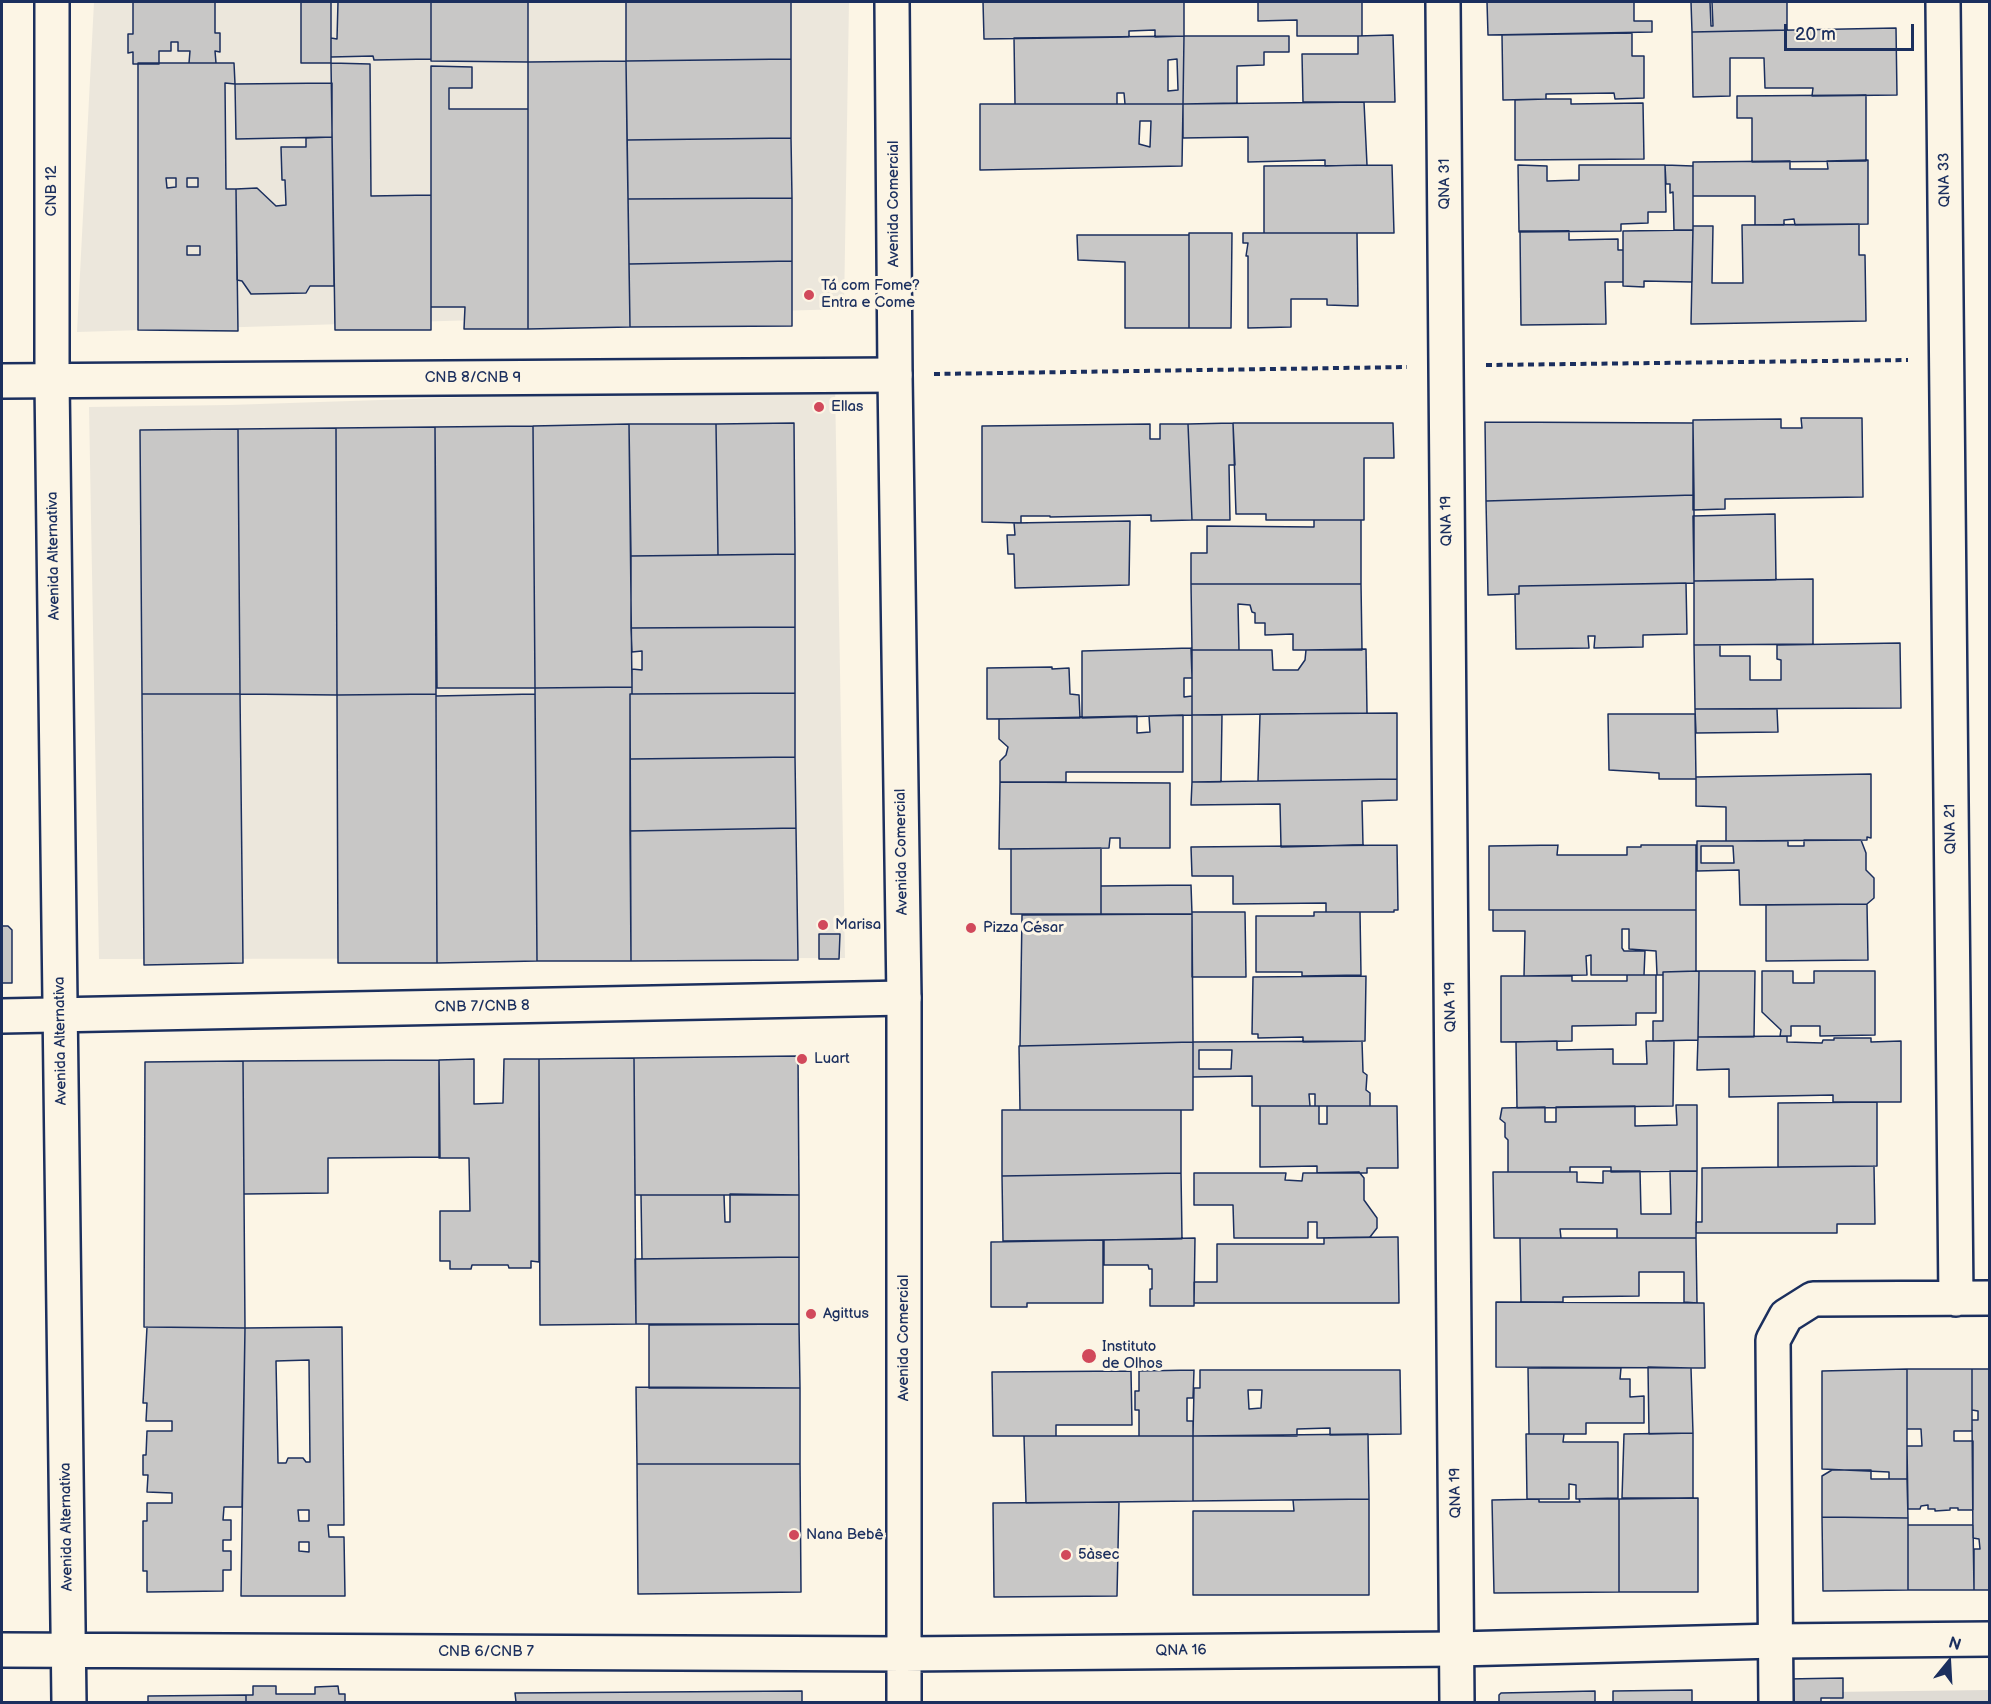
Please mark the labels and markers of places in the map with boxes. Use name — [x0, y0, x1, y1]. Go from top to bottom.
place label: Tá com Fome? Entra e Come — [821, 277, 920, 312]
marker: Tá com Fome? Entra e Come — [802, 288, 816, 302]
place label: Ellas — [831, 398, 863, 416]
marker: Ellas — [812, 400, 826, 414]
place label: Marisa — [835, 916, 881, 934]
marker: Marisa — [816, 918, 830, 932]
place label: Pizza César — [983, 919, 1064, 937]
marker: Pizza César — [964, 921, 978, 935]
place label: Luart — [814, 1050, 850, 1068]
marker: Luart — [795, 1052, 809, 1066]
place label: Agittus — [823, 1305, 869, 1323]
marker: Agittus — [804, 1307, 818, 1321]
place label: Instituto de Olhos — [1102, 1338, 1163, 1373]
marker: Instituto de Olhos — [1080, 1347, 1098, 1365]
place label: Nana Bebê — [806, 1526, 883, 1544]
marker: Nana Bebê — [787, 1528, 801, 1542]
place label: 5àsec — [1078, 1546, 1119, 1564]
marker: 5àsec — [1059, 1548, 1073, 1562]

